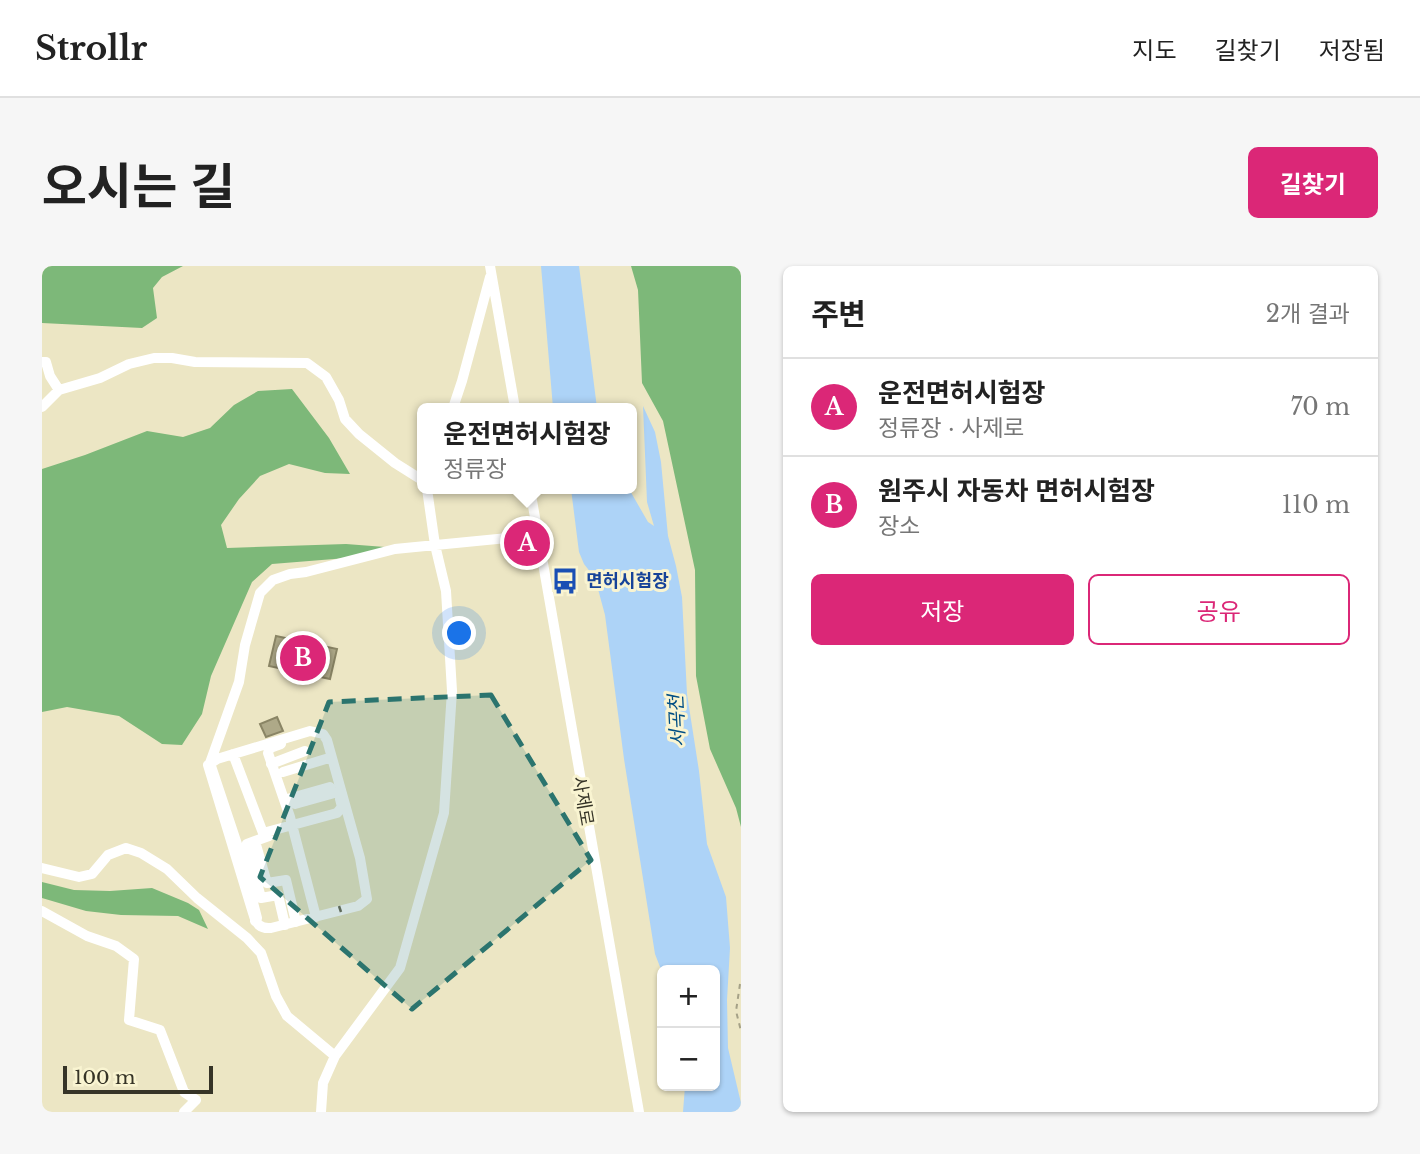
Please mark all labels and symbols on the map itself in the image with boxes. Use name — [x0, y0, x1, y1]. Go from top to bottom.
pin: A — [504, 517, 550, 569]
bus stop icon: 면허시험장 — [550, 566, 580, 596]
place label: 면허시험장 — [586, 570, 669, 592]
your location — [442, 616, 476, 650]
pin: B — [280, 632, 326, 684]
water label: 서곡천 — [664, 693, 690, 748]
street label: 사제로 — [568, 775, 598, 827]
scale bar — [63, 1063, 214, 1095]

